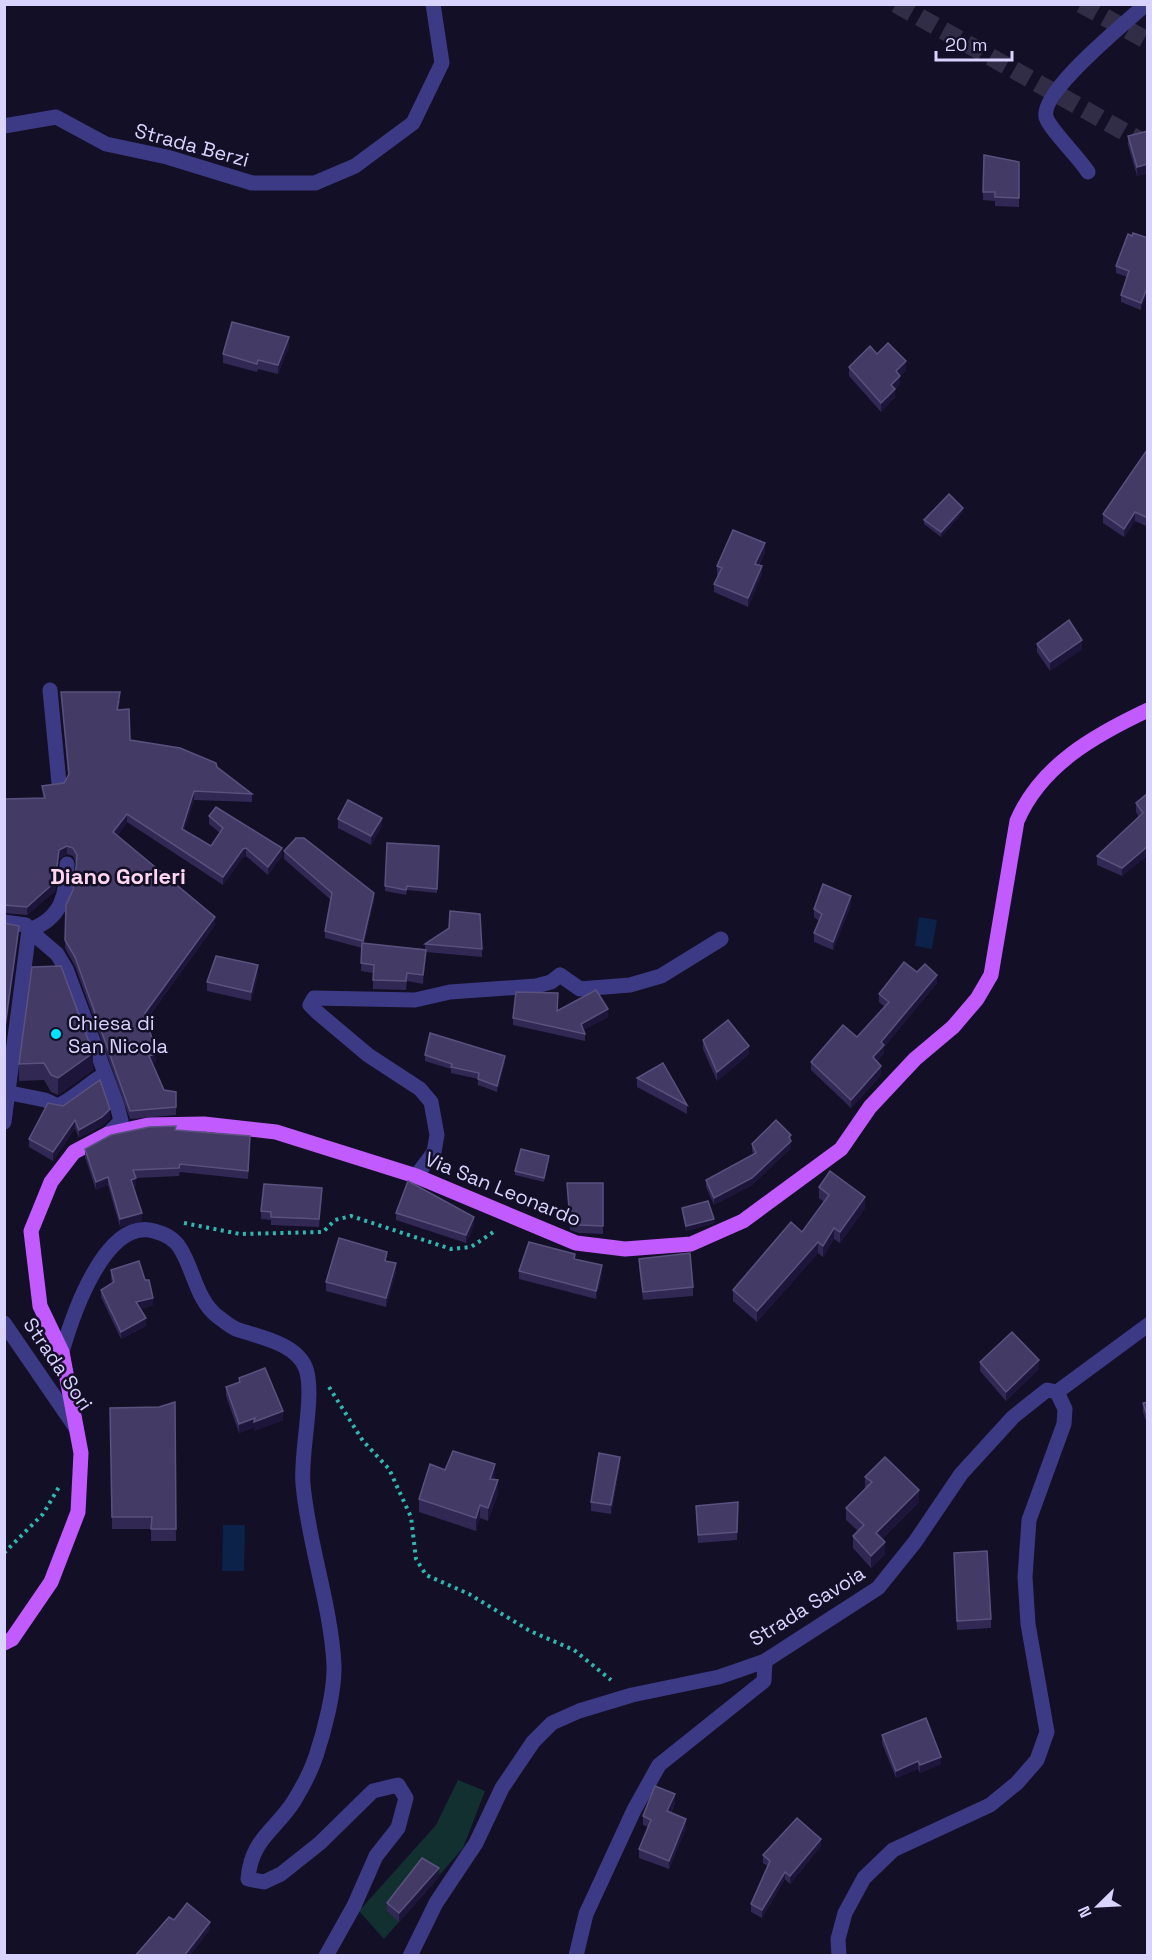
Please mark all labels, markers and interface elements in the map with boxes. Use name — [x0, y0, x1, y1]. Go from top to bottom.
scale bar — [936, 24, 1012, 62]
text: 20 m — [945, 33, 988, 56]
street label: Strada Berzi — [132, 117, 252, 173]
district label: Diano Gorleri — [50, 862, 186, 890]
place label: Chiesa di San Nicola — [68, 1010, 168, 1059]
marker: Chiesa di San Nicola — [49, 1027, 63, 1041]
street label: Via San Leonardo — [421, 1146, 585, 1232]
street label: Strada Sori — [17, 1313, 99, 1415]
street label: Strada Savoia — [744, 1560, 870, 1652]
north arrow — [1068, 1876, 1128, 1936]
text: N — [1073, 1903, 1097, 1921]

